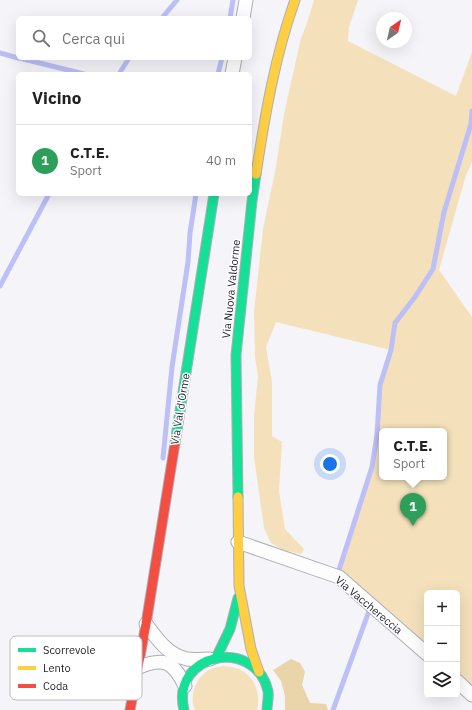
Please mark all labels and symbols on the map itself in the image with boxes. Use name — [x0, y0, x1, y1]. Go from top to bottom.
north arrow — [376, 12, 412, 48]
street label: Via Nuova Valdorme — [219, 239, 243, 339]
street label: Via Val d'Orme — [167, 372, 193, 446]
your location — [320, 454, 340, 474]
pin: 1 — [400, 493, 426, 526]
street label: Via Vacchereccia — [333, 573, 405, 637]
legend — [10, 636, 142, 700]
text: Scorrevole — [43, 643, 96, 657]
text: Lento — [43, 661, 71, 675]
text: Coda — [43, 679, 68, 693]

